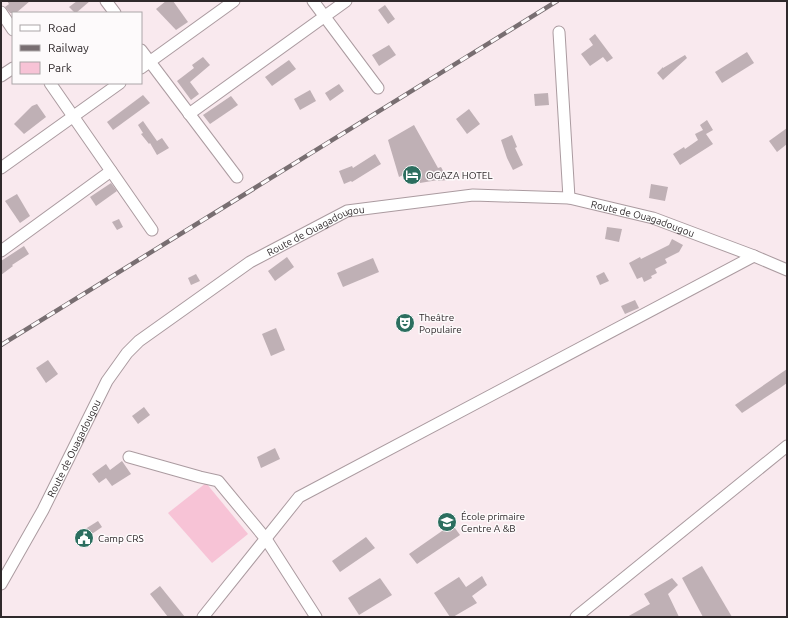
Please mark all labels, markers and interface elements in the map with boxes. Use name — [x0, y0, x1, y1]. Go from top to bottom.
legend — [12, 12, 142, 84]
text: Road — [48, 21, 76, 34]
text: Railway — [48, 41, 89, 54]
text: Park — [48, 61, 72, 74]
hotel icon: OGAZA HOTEL — [401, 164, 423, 186]
place label: OGAZA HOTEL — [426, 170, 493, 181]
street label: Route de Ouagadougou — [590, 198, 696, 239]
street label: Route de Ouagadougou — [265, 204, 365, 258]
theatre icon: Theâtre Populaire — [394, 312, 416, 334]
place label: Theâtre Populaire — [419, 312, 462, 335]
street label: Route de Ouagadougou — [45, 398, 103, 499]
place label: École primaire Centre A &B — [461, 510, 525, 534]
school or university icon: École primaire Centre A &B — [436, 511, 458, 533]
public building icon: Camp CRS — [73, 527, 95, 549]
place label: Camp CRS — [98, 533, 144, 544]

